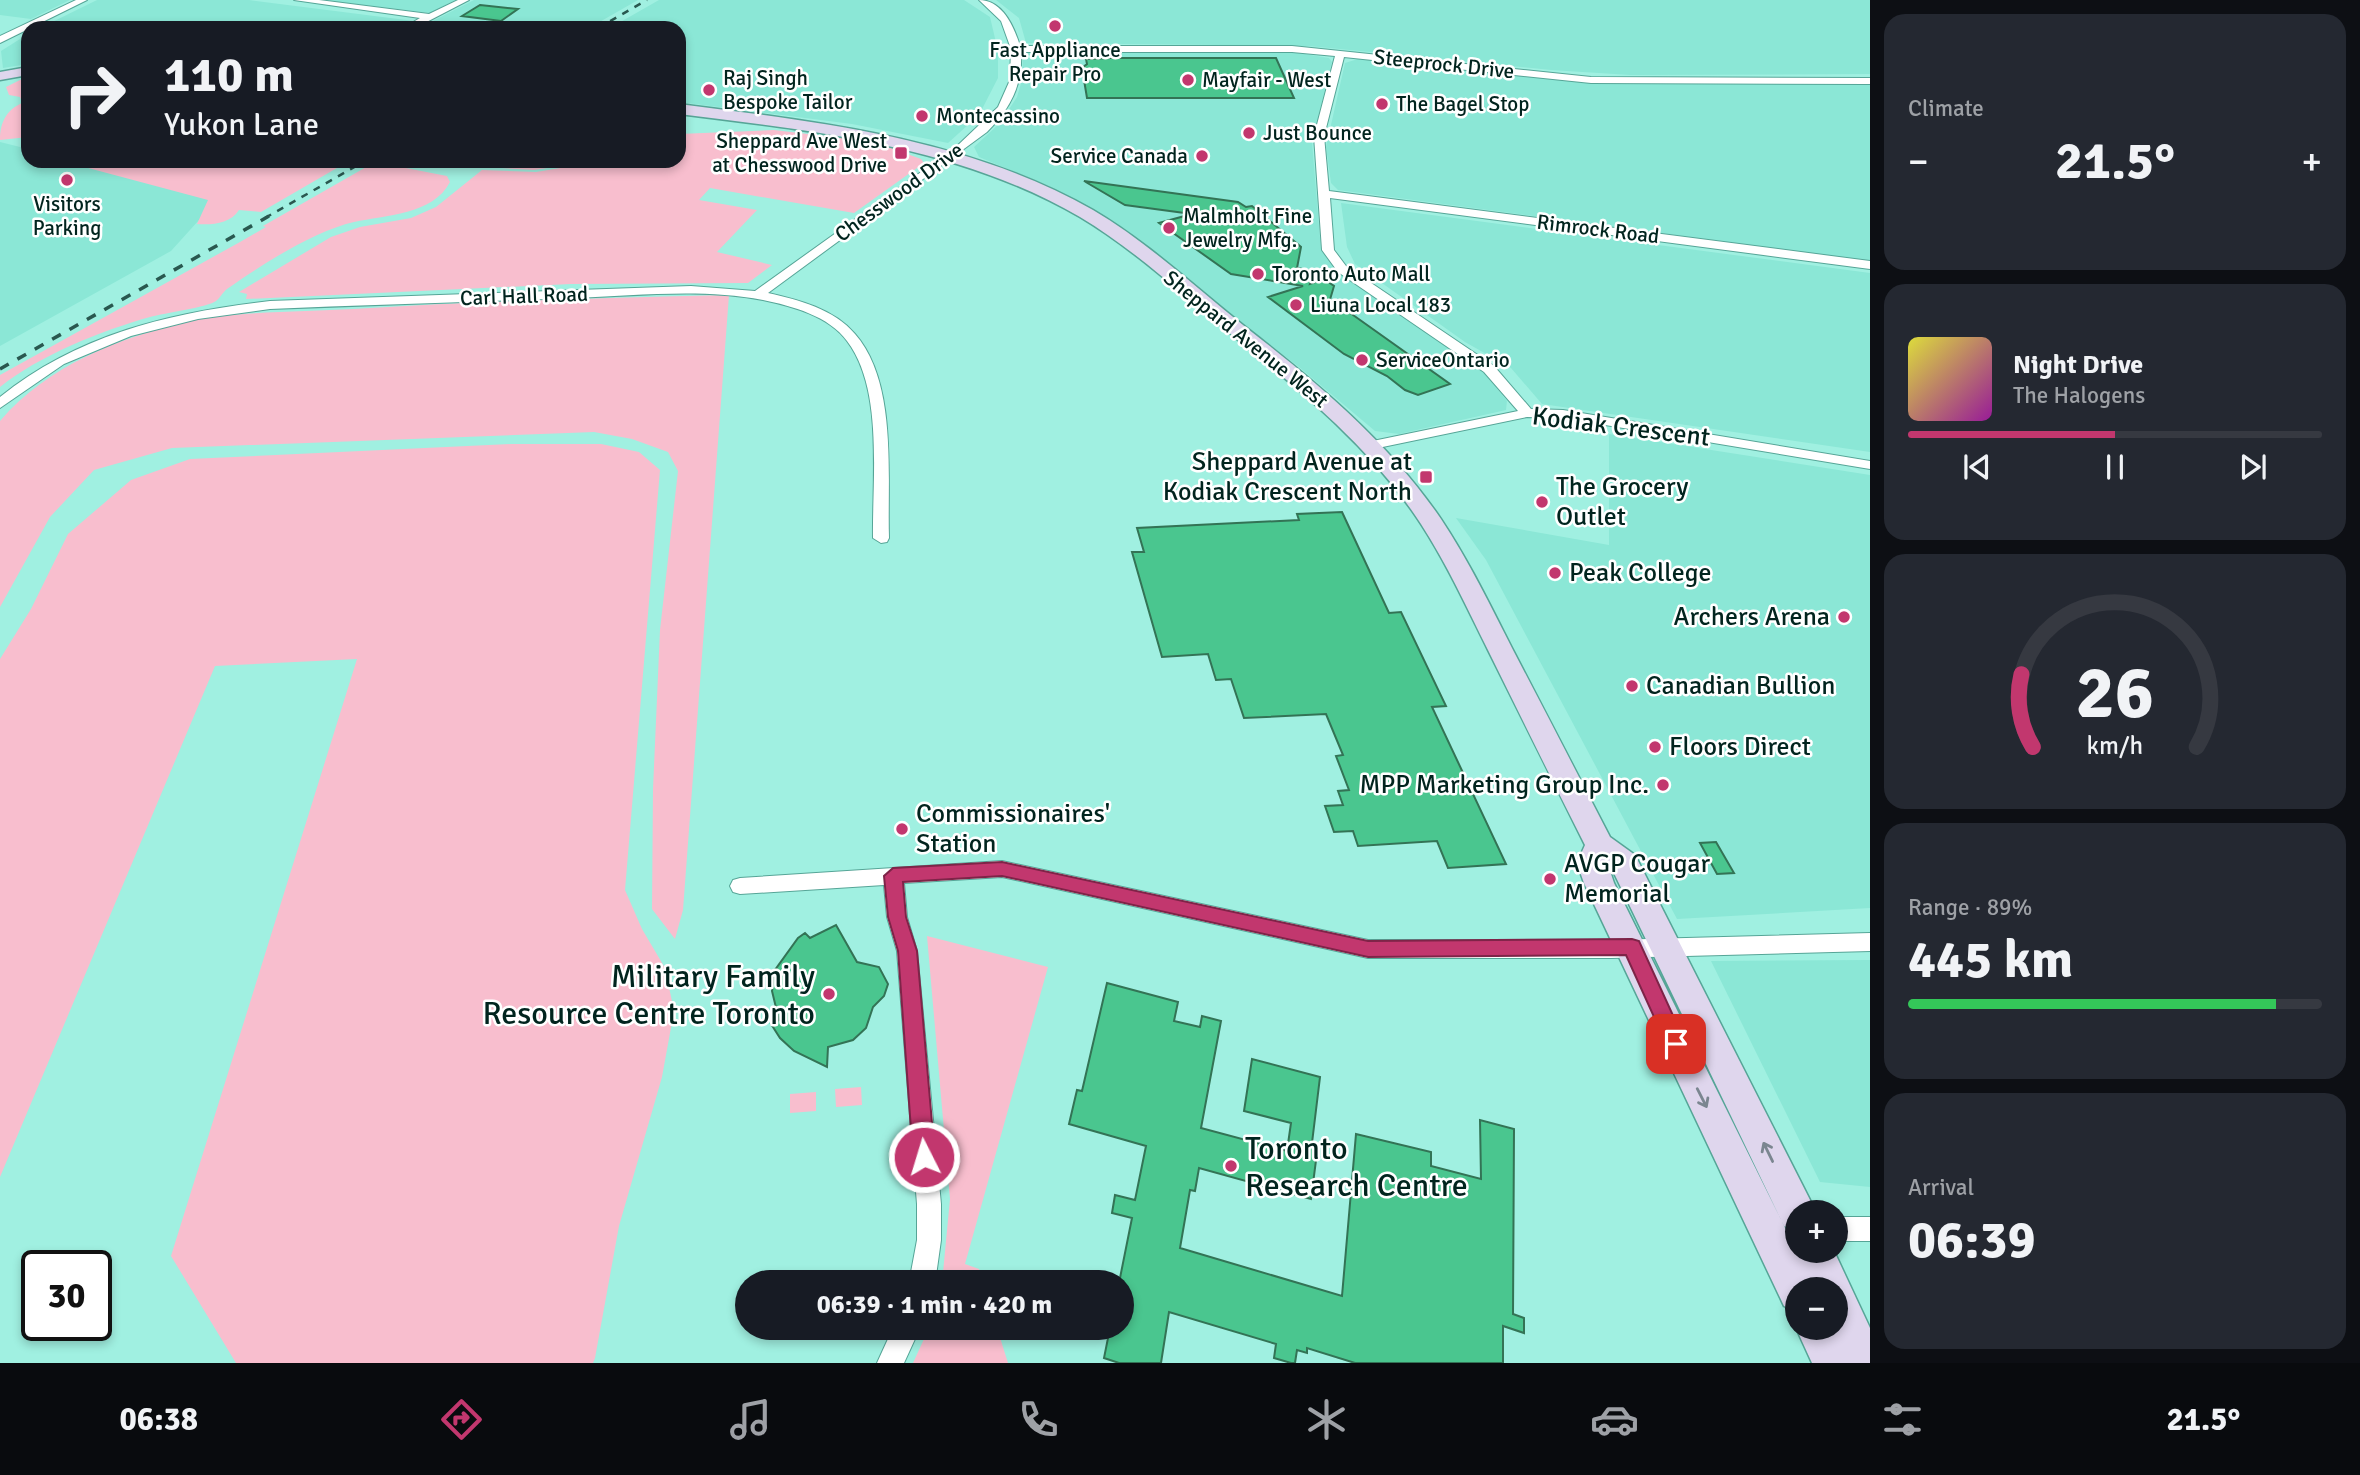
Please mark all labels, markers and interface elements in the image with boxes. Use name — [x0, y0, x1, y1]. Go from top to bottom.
marker: Fast Appliance Repair Pro — [1047, 18, 1063, 34]
place label: Fast Appliance Repair Pro — [989, 37, 1121, 87]
street label: Steeprock Drive — [1372, 44, 1516, 84]
text: 110 m — [164, 45, 294, 105]
icon: right — [49, 49, 140, 140]
place label: Raj Singh Bespoke Tailor — [723, 65, 853, 115]
place label: Mayfair - West — [1202, 67, 1331, 93]
marker: Mayfair - West — [1180, 72, 1196, 88]
marker: Raj Singh Bespoke Tailor — [701, 82, 717, 98]
place label: The Bagel Stop — [1396, 91, 1529, 117]
text: Climate — [1908, 94, 1984, 123]
marker: The Bagel Stop — [1374, 96, 1390, 112]
place label: Montecassino — [936, 103, 1060, 129]
text: Yukon Lane — [164, 105, 319, 144]
marker: Montecassino — [914, 108, 930, 124]
place label: Just Bounce — [1263, 120, 1372, 146]
marker: Just Bounce — [1241, 125, 1257, 141]
place label: Sheppard Ave West at Chesswood Drive — [712, 128, 887, 178]
text: 21.5° — [2055, 129, 2175, 193]
street label: Chesswood Drive — [830, 137, 968, 247]
text: − — [1908, 138, 1929, 185]
text: + — [2301, 138, 2322, 185]
place label: Service Canada — [1051, 143, 1188, 169]
marker: Sheppard Ave West at Chesswood Drive — [893, 145, 909, 161]
marker: Service Canada — [1194, 148, 1210, 164]
marker: Visitors Parking — [59, 172, 75, 188]
place label: Visitors Parking — [33, 191, 101, 241]
place label: Malmholt Fine Jewelry Mfg. — [1183, 203, 1312, 253]
street label: Rimrock Road — [1535, 209, 1661, 249]
marker: Malmholt Fine Jewelry Mfg. — [1161, 220, 1177, 236]
place label: Toronto Auto Mall — [1272, 261, 1430, 287]
street label: Sheppard Avenue West — [1158, 265, 1334, 413]
marker: Toronto Auto Mall — [1250, 266, 1266, 282]
street label: Carl Hall Road — [459, 281, 589, 311]
place label: Liuna Local 183 — [1310, 292, 1451, 318]
marker: Liuna Local 183 — [1288, 297, 1304, 313]
place label: ServiceOntario — [1376, 347, 1510, 373]
text: Night Drive — [2013, 349, 2143, 381]
marker: ServiceOntario — [1354, 352, 1370, 368]
text: The Halogens — [2013, 381, 2145, 410]
street label: Kodiak Crescent — [1530, 400, 1712, 454]
place label: Sheppard Avenue at Kodiak Crescent North — [1163, 446, 1412, 508]
icon: previous — [1958, 448, 1996, 486]
icon: pause — [2096, 448, 2134, 486]
icon: next — [2234, 448, 2272, 486]
marker: Sheppard Avenue at Kodiak Crescent North — [1418, 469, 1434, 485]
place label: The Grocery Outlet — [1556, 471, 1689, 533]
marker: The Grocery Outlet — [1534, 494, 1550, 510]
place label: Peak College — [1569, 557, 1712, 589]
marker: Peak College — [1547, 565, 1563, 581]
place label: Archers Arena — [1674, 601, 1830, 633]
marker: Archers Arena — [1836, 609, 1852, 625]
text: 26 — [2076, 650, 2154, 739]
place label: Canadian Bullion — [1646, 670, 1835, 702]
marker: Canadian Bullion — [1624, 678, 1640, 694]
text: km/h — [2087, 730, 2143, 761]
place label: Floors Direct — [1669, 731, 1811, 763]
marker: Floors Direct — [1647, 739, 1663, 755]
place label: MPP Marketing Group Inc. — [1360, 769, 1649, 801]
marker: MPP Marketing Group Inc. — [1655, 777, 1671, 793]
place label: Commissionaires' Station — [916, 798, 1110, 860]
marker: Commissionaires' Station — [894, 821, 910, 837]
place label: AVGP Cougar Memorial — [1564, 848, 1711, 910]
marker: AVGP Cougar Memorial — [1542, 871, 1558, 887]
text: Range · 89% — [1908, 893, 2032, 922]
text: 445 km — [1908, 928, 2073, 992]
place label: Military Family Resource Centre Toronto — [482, 957, 815, 1033]
marker: Military Family Resource Centre Toronto — [821, 986, 837, 1002]
pin — [1646, 1014, 1706, 1074]
icon: arrive — [1657, 1025, 1695, 1063]
one-way arrow — [1695, 1087, 1709, 1108]
position arrow — [887, 1120, 961, 1194]
place label: Toronto Research Centre — [1245, 1129, 1468, 1205]
one-way arrow — [1761, 1141, 1774, 1163]
marker: Toronto Research Centre — [1223, 1158, 1239, 1174]
text: Arrival — [1908, 1173, 1974, 1202]
map controls — [1785, 1200, 1848, 1340]
button: + — [1785, 1200, 1848, 1263]
text: 06:39 — [1908, 1208, 2036, 1272]
speed limit sign: 30 — [21, 1250, 112, 1341]
button: − — [1785, 1277, 1848, 1340]
text: 06:39 · 1 min · 420 m — [817, 1289, 1052, 1321]
icon: directions — [437, 1395, 486, 1444]
icon: music — [726, 1395, 775, 1444]
icon: phone — [1014, 1395, 1063, 1444]
icon: climate — [1302, 1395, 1351, 1444]
icon: car — [1590, 1395, 1639, 1444]
icon: filters — [1878, 1395, 1927, 1444]
text: 06:38 — [120, 1400, 198, 1439]
text: 21.5° — [2167, 1400, 2240, 1439]

